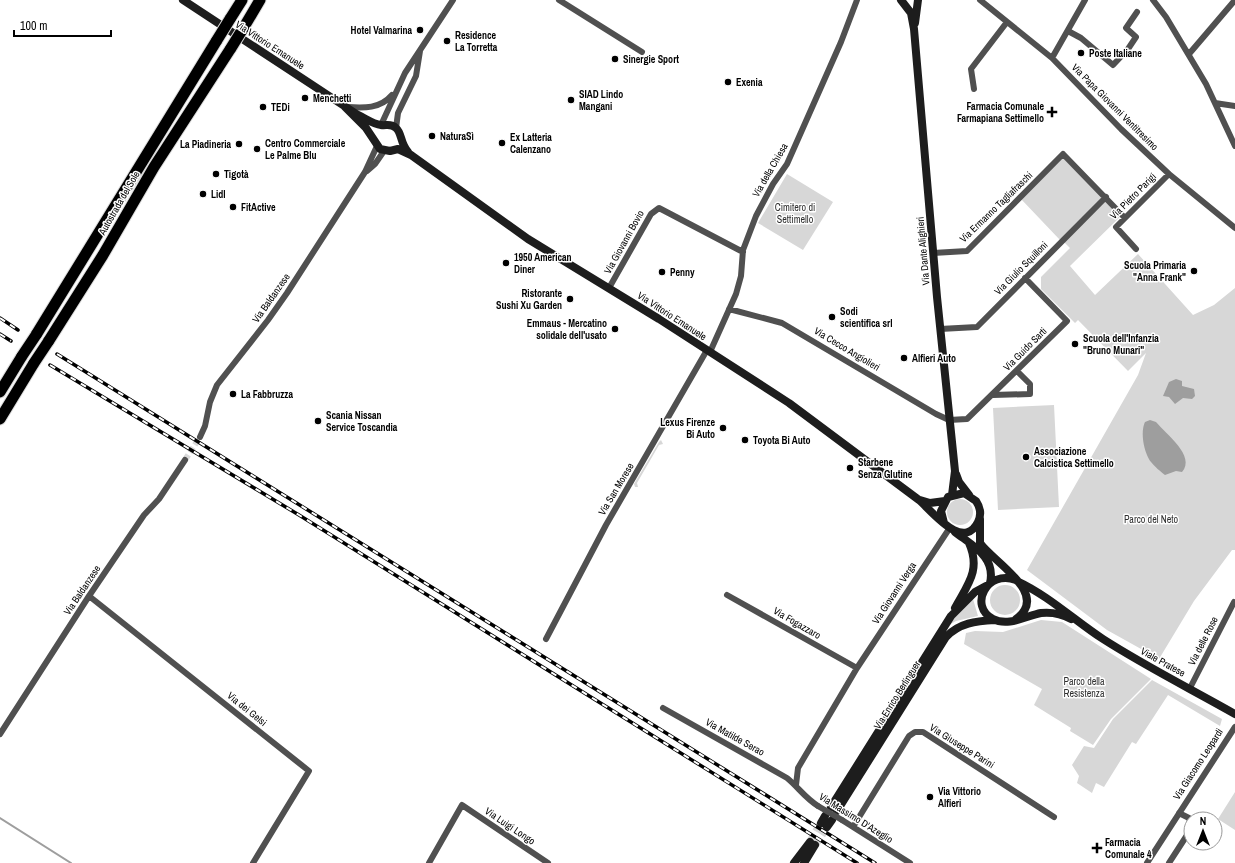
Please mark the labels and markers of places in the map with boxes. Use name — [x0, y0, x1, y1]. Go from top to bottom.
place label: Hotel Valmarina — [350, 24, 412, 37]
marker: Hotel Valmarina — [415, 25, 425, 35]
place label: Residence La Torretta — [455, 29, 498, 54]
marker: Residence La Torretta — [442, 36, 452, 46]
place label: Poste Italiane — [1089, 47, 1142, 60]
marker: Poste Italiane — [1076, 48, 1086, 58]
place label: Sinergie Sport — [623, 53, 679, 66]
marker: Sinergie Sport — [610, 54, 620, 64]
place label: Exenia — [736, 76, 763, 89]
marker: Exenia — [723, 77, 733, 87]
place label: SIAD Lindo Mangani — [579, 88, 623, 113]
place label: Menchetti — [313, 92, 351, 105]
marker: Menchetti — [300, 93, 310, 103]
marker: SIAD Lindo Mangani — [566, 95, 576, 105]
place label: Farmacia Comunale Farmapiana Settimello — [957, 100, 1044, 125]
place label: TEDi — [271, 101, 290, 114]
marker: TEDi — [258, 102, 268, 112]
marker: Farmacia Comunale Farmapiana Settimello — [1047, 107, 1057, 117]
place label: NaturaSì — [440, 130, 474, 143]
marker: NaturaSì — [427, 131, 437, 141]
place label: Ex Latteria Calenzano — [510, 131, 552, 156]
place label: Centro Commerciale Le Palme Blu — [265, 137, 346, 162]
place label: La Piadineria — [180, 138, 231, 151]
marker: Ex Latteria Calenzano — [497, 138, 507, 148]
marker: La Piadineria — [234, 139, 244, 149]
marker: Centro Commerciale Le Palme Blu — [252, 144, 262, 154]
place label: Tigotà — [224, 168, 249, 181]
marker: Tigotà — [211, 169, 221, 179]
place label: Lidl — [211, 188, 226, 201]
marker: Lidl — [198, 189, 208, 199]
place label: FitActive — [241, 201, 276, 214]
marker: FitActive — [228, 202, 238, 212]
place label: 1950 American Diner — [514, 251, 572, 276]
marker: 1950 American Diner — [501, 258, 511, 268]
place label: Scuola Primaria "Anna Frank" — [1124, 259, 1186, 284]
place label: Penny — [670, 266, 695, 279]
marker: Scuola Primaria "Anna Frank" — [1189, 266, 1199, 276]
marker: Penny — [657, 267, 667, 277]
place label: Ristorante Sushi Xu Garden — [496, 287, 562, 312]
marker: Ristorante Sushi Xu Garden — [565, 294, 575, 304]
place label: Sodi scientifica srl — [840, 305, 892, 330]
marker: Sodi scientifica srl — [827, 312, 837, 322]
place label: Emmaus - Mercatino solidale dell'usato — [527, 317, 607, 342]
marker: Emmaus - Mercatino solidale dell'usato — [610, 324, 620, 334]
place label: Scuola dell'Infanzia "Bruno Munari" — [1083, 332, 1159, 357]
marker: Scuola dell'Infanzia "Bruno Munari" — [1070, 339, 1080, 349]
place label: Alfieri Auto — [912, 352, 956, 365]
marker: Alfieri Auto — [899, 353, 909, 363]
place label: La Fabbruzza — [241, 388, 293, 401]
marker: La Fabbruzza — [228, 389, 238, 399]
place label: Scania Nissan Service Toscandia — [326, 409, 398, 434]
marker: Scania Nissan Service Toscandia — [313, 416, 323, 426]
place label: Lexus Firenze Bi Auto — [660, 416, 715, 441]
marker: Lexus Firenze Bi Auto — [718, 423, 728, 433]
place label: Toyota Bi Auto — [753, 434, 810, 447]
marker: Toyota Bi Auto — [740, 435, 750, 445]
place label: Associazione Calcistica Settimello — [1034, 445, 1114, 470]
marker: Associazione Calcistica Settimello — [1021, 452, 1031, 462]
place label: Starbene Senza Glutine — [858, 456, 913, 481]
marker: Starbene Senza Glutine — [845, 463, 855, 473]
place label: Via Vittorio Alfieri — [938, 785, 981, 810]
marker: Via Vittorio Alfieri — [925, 792, 935, 802]
place label: Farmacia Comunale 4 — [1105, 836, 1152, 861]
marker: Farmacia Comunale 4 — [1092, 843, 1102, 853]

